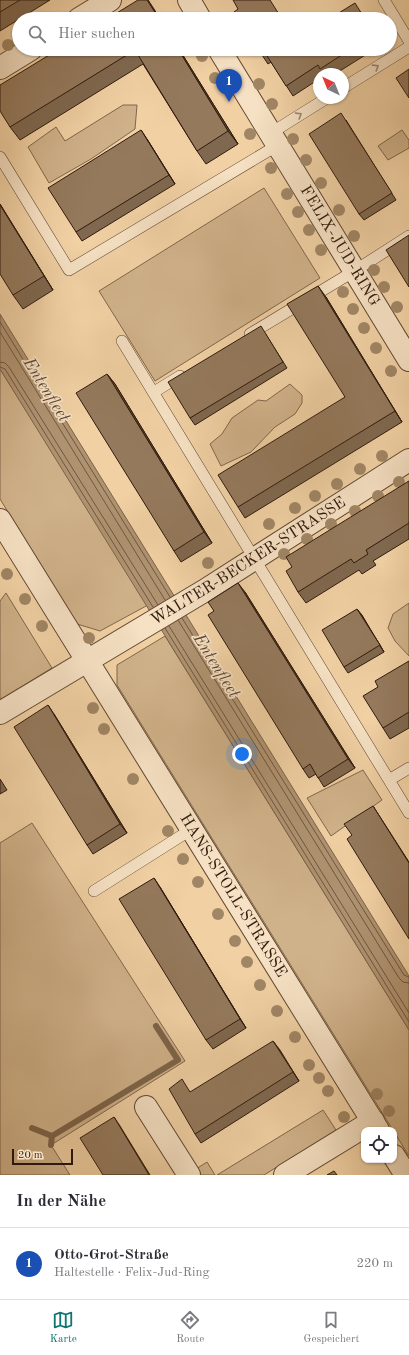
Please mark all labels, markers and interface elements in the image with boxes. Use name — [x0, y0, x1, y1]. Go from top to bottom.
search box — [12, 12, 397, 56]
icon: search — [26, 23, 48, 45]
text: Hier suchen — [58, 27, 135, 42]
one-way arrow — [372, 65, 379, 72]
north arrow — [313, 68, 349, 104]
pin: 1 — [216, 69, 242, 102]
one-way arrow — [295, 113, 302, 120]
street label: FELIX-JUD-RING — [297, 183, 382, 310]
water label: Entenfleet — [19, 354, 73, 426]
street label: WALTER-BECKER-STRASSE — [148, 494, 349, 629]
water label: Entenfleet — [189, 630, 243, 702]
your location — [232, 744, 252, 764]
street label: HANS-STOLL-STRASSE — [176, 811, 289, 980]
map controls — [361, 1127, 397, 1163]
button: locate — [361, 1127, 397, 1163]
scale bar — [12, 1147, 73, 1166]
text: 20 m — [18, 1150, 43, 1161]
text: In der Nähe — [16, 1193, 106, 1210]
text: Otto-Grot-Straße — [54, 1248, 169, 1263]
text: 1 — [25, 1257, 33, 1270]
text: 220 m — [356, 1257, 393, 1270]
text: Haltestelle · Felix-Jud-Ring — [54, 1266, 210, 1279]
tab: Karte — [50, 1309, 77, 1347]
tab: Route — [176, 1309, 204, 1347]
tab: Gespeichert — [304, 1309, 359, 1347]

